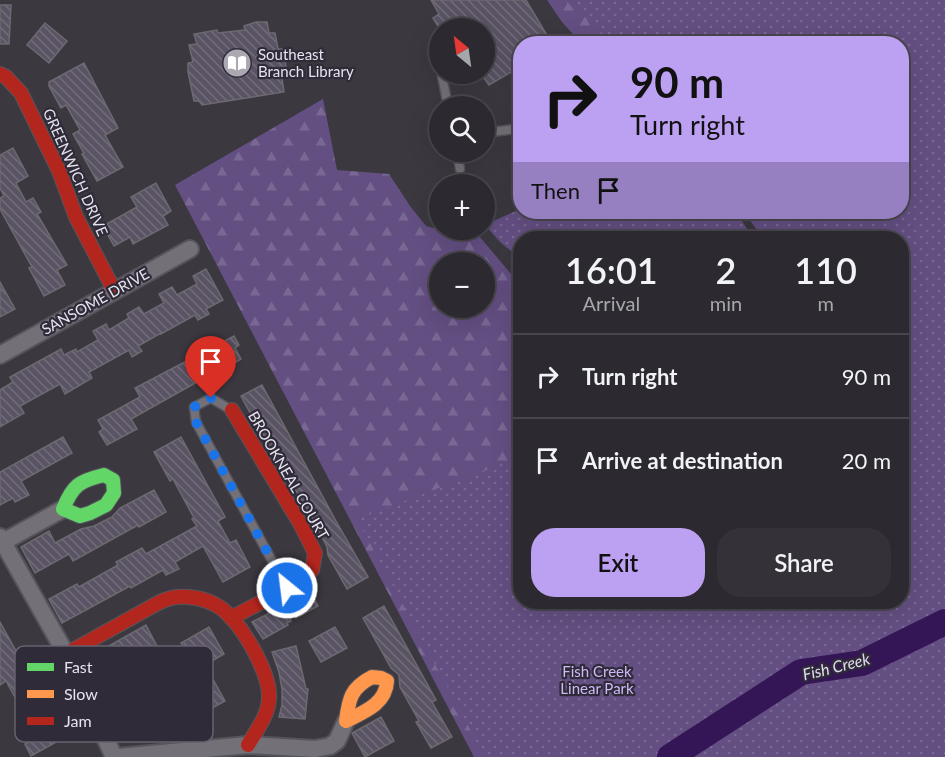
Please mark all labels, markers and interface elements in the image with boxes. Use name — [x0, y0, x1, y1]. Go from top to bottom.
north arrow — [429, 18, 495, 84]
map controls — [429, 18, 495, 318]
place label: Southeast Branch Library — [258, 45, 354, 80]
library icon: Southeast Branch Library — [221, 47, 253, 79]
text: 90 m — [630, 57, 724, 107]
icon: right — [531, 60, 609, 138]
button: search — [429, 96, 495, 162]
street label: GREENWICH DRIVE — [40, 105, 112, 239]
text: Turn right — [630, 108, 745, 141]
button: + — [429, 174, 495, 240]
icon: arrive — [592, 174, 625, 207]
text: Then — [531, 177, 580, 204]
text: 16:01 — [565, 248, 658, 292]
text: 2 — [716, 248, 736, 292]
text: 110 — [794, 248, 857, 292]
button: − — [429, 252, 495, 318]
street label: SANSOME DRIVE — [38, 264, 152, 338]
text: Arrival — [583, 291, 640, 315]
text: min — [710, 291, 742, 315]
text: m — [817, 291, 834, 315]
pin — [185, 336, 236, 398]
icon: arrive — [194, 345, 227, 378]
icon: right — [531, 360, 564, 393]
text: Turn right — [582, 363, 677, 390]
text: 90 m — [842, 363, 891, 390]
street label: BROOKNEAL COURT — [245, 408, 333, 542]
icon: arrive — [531, 444, 564, 477]
text: Arrive at destination — [582, 447, 783, 474]
text: 20 m — [842, 447, 891, 474]
button: Exit — [531, 528, 705, 597]
button: Share — [717, 528, 891, 597]
position arrow — [255, 556, 319, 620]
legend — [15, 646, 213, 742]
water label: Fish Creek — [800, 648, 872, 684]
text: Fast — [64, 657, 93, 676]
park label: Fish Creek Linear Park — [560, 662, 634, 697]
text: Slow — [64, 684, 98, 703]
text: Jam — [64, 711, 92, 730]

